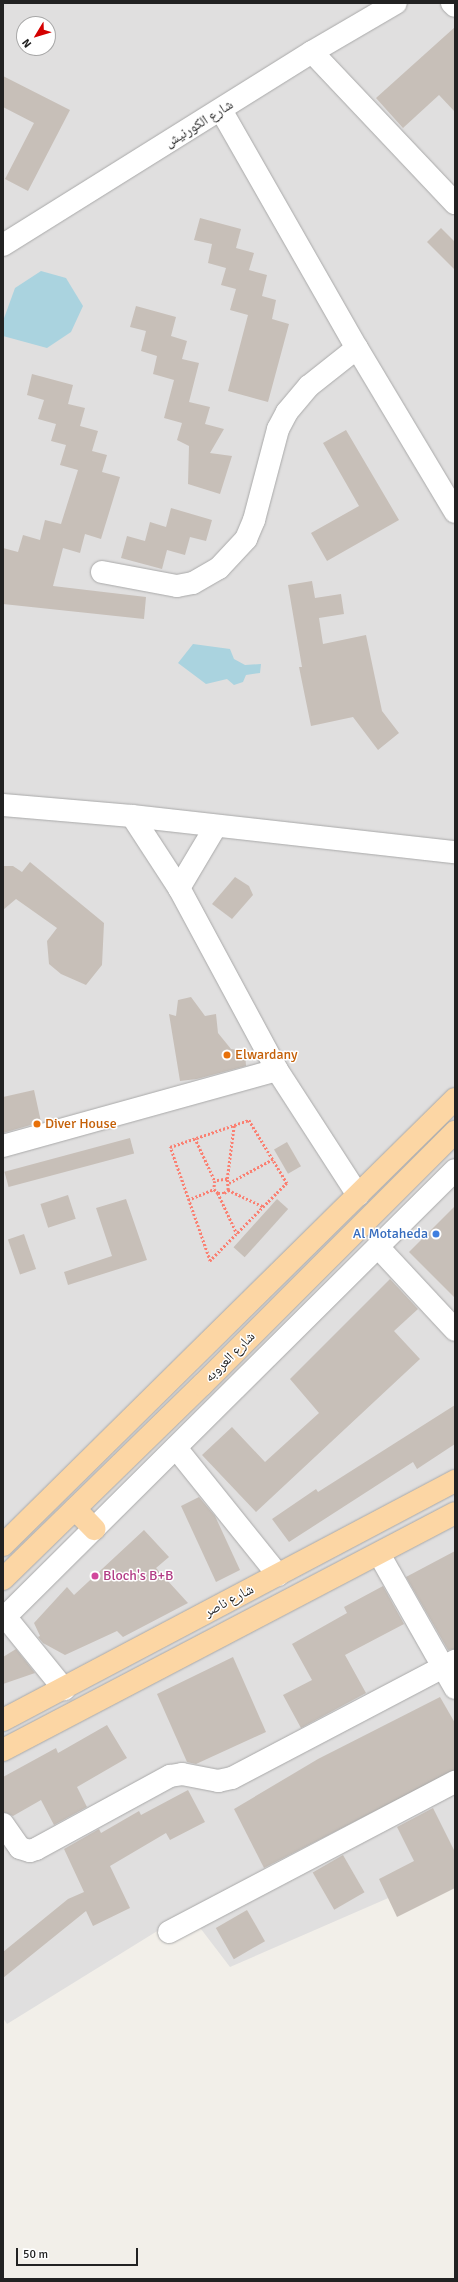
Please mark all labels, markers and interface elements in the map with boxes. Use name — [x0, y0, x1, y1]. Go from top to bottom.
north arrow — [16, 16, 56, 56]
text: N — [19, 36, 34, 50]
street label: شارع الكورنيش — [162, 96, 236, 152]
place label: Elwardany — [235, 1047, 297, 1063]
marker: Elwardany — [222, 1050, 232, 1060]
place label: Diver House — [45, 1116, 117, 1132]
marker: Diver House — [32, 1119, 42, 1129]
place label: Al Motaheda — [353, 1226, 428, 1242]
marker: Al Motaheda — [431, 1229, 441, 1239]
street label: شارع العروبه — [201, 1328, 259, 1386]
place label: Bloch's B+B — [103, 1568, 174, 1584]
marker: Bloch's B+B — [90, 1571, 100, 1581]
street label: شارع ناصر — [201, 1581, 257, 1621]
scale bar — [18, 2240, 140, 2266]
text: 50 m — [23, 2247, 48, 2262]

